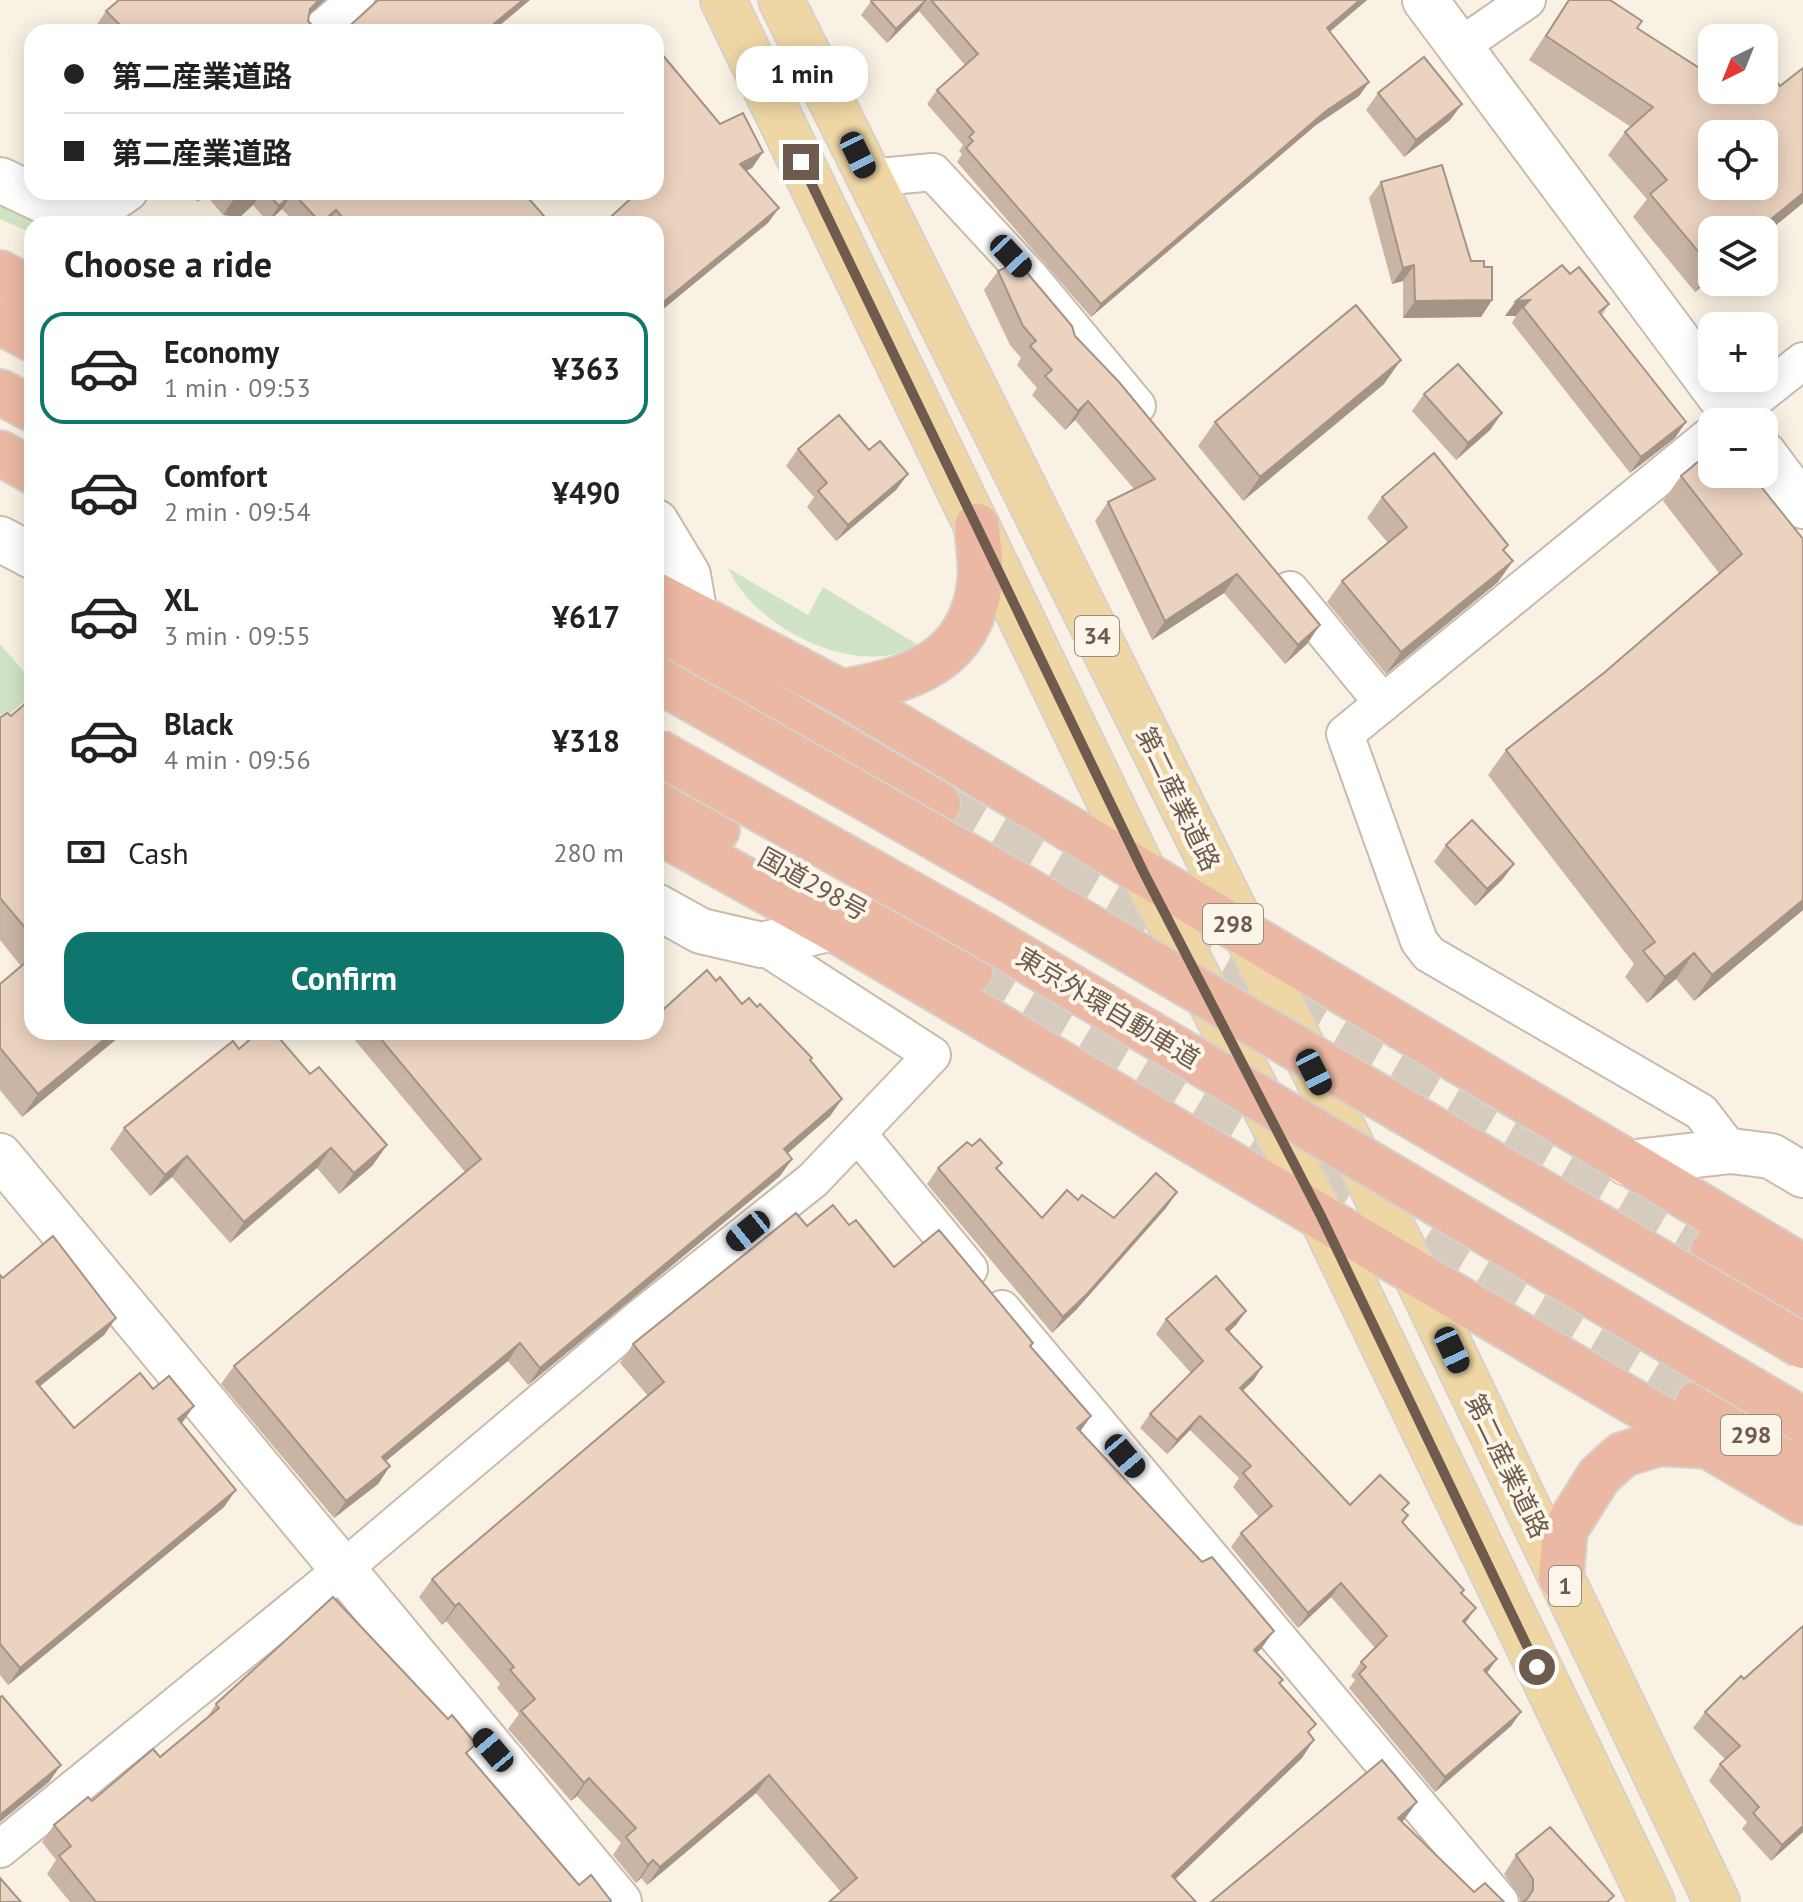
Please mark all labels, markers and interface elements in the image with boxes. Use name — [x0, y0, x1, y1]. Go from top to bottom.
north arrow — [1698, 24, 1778, 104]
map controls — [1698, 24, 1778, 488]
callout: 1 min — [735, 46, 867, 102]
text: 第二産業道路 — [112, 56, 292, 95]
text: 1 min — [770, 57, 834, 90]
button: locate — [1698, 120, 1778, 200]
car — [837, 128, 879, 182]
text: 第二産業道路 — [112, 133, 292, 172]
route end — [783, 144, 819, 180]
button: layers — [1698, 216, 1778, 296]
car — [986, 230, 1036, 282]
text: Choose a ride — [64, 240, 272, 287]
button: + — [1698, 312, 1778, 392]
icon: car — [68, 332, 140, 404]
text: Economy — [164, 332, 279, 371]
text: ¥363 — [552, 349, 620, 388]
text: 1 min · 09:53 — [164, 371, 311, 404]
button: − — [1698, 408, 1778, 488]
icon: car — [68, 456, 140, 528]
text: Comfort — [164, 456, 267, 495]
text: ¥490 — [552, 473, 620, 512]
text: 2 min · 09:54 — [164, 495, 311, 528]
icon: car — [68, 580, 140, 652]
text: XL — [164, 580, 198, 619]
text: ¥617 — [552, 597, 620, 636]
road number: 34 — [1075, 616, 1119, 656]
text: 3 min · 09:55 — [164, 619, 311, 652]
icon: car — [68, 704, 140, 776]
text: Black — [164, 704, 233, 743]
text: ¥318 — [552, 721, 620, 760]
street label: 第二産業道路 — [1129, 721, 1227, 876]
text: 4 min · 09:56 — [164, 743, 311, 776]
icon: cash — [64, 830, 108, 874]
text: Cash — [128, 833, 189, 872]
text: 280 m — [553, 836, 624, 869]
street label: 国道298号 — [753, 840, 874, 927]
road number: 298 — [1203, 904, 1263, 944]
button: Confirm — [64, 932, 624, 1024]
street label: 東京外環自動車道 — [1011, 940, 1206, 1075]
car — [1292, 1045, 1336, 1099]
car — [722, 1207, 774, 1255]
car — [1431, 1323, 1473, 1377]
street label: 第二産業道路 — [1458, 1388, 1556, 1543]
road number: 298 — [1721, 1415, 1781, 1455]
car — [1100, 1430, 1150, 1482]
road number: 1 — [1549, 1566, 1581, 1606]
route start — [1519, 1649, 1555, 1685]
car — [468, 1724, 518, 1776]

